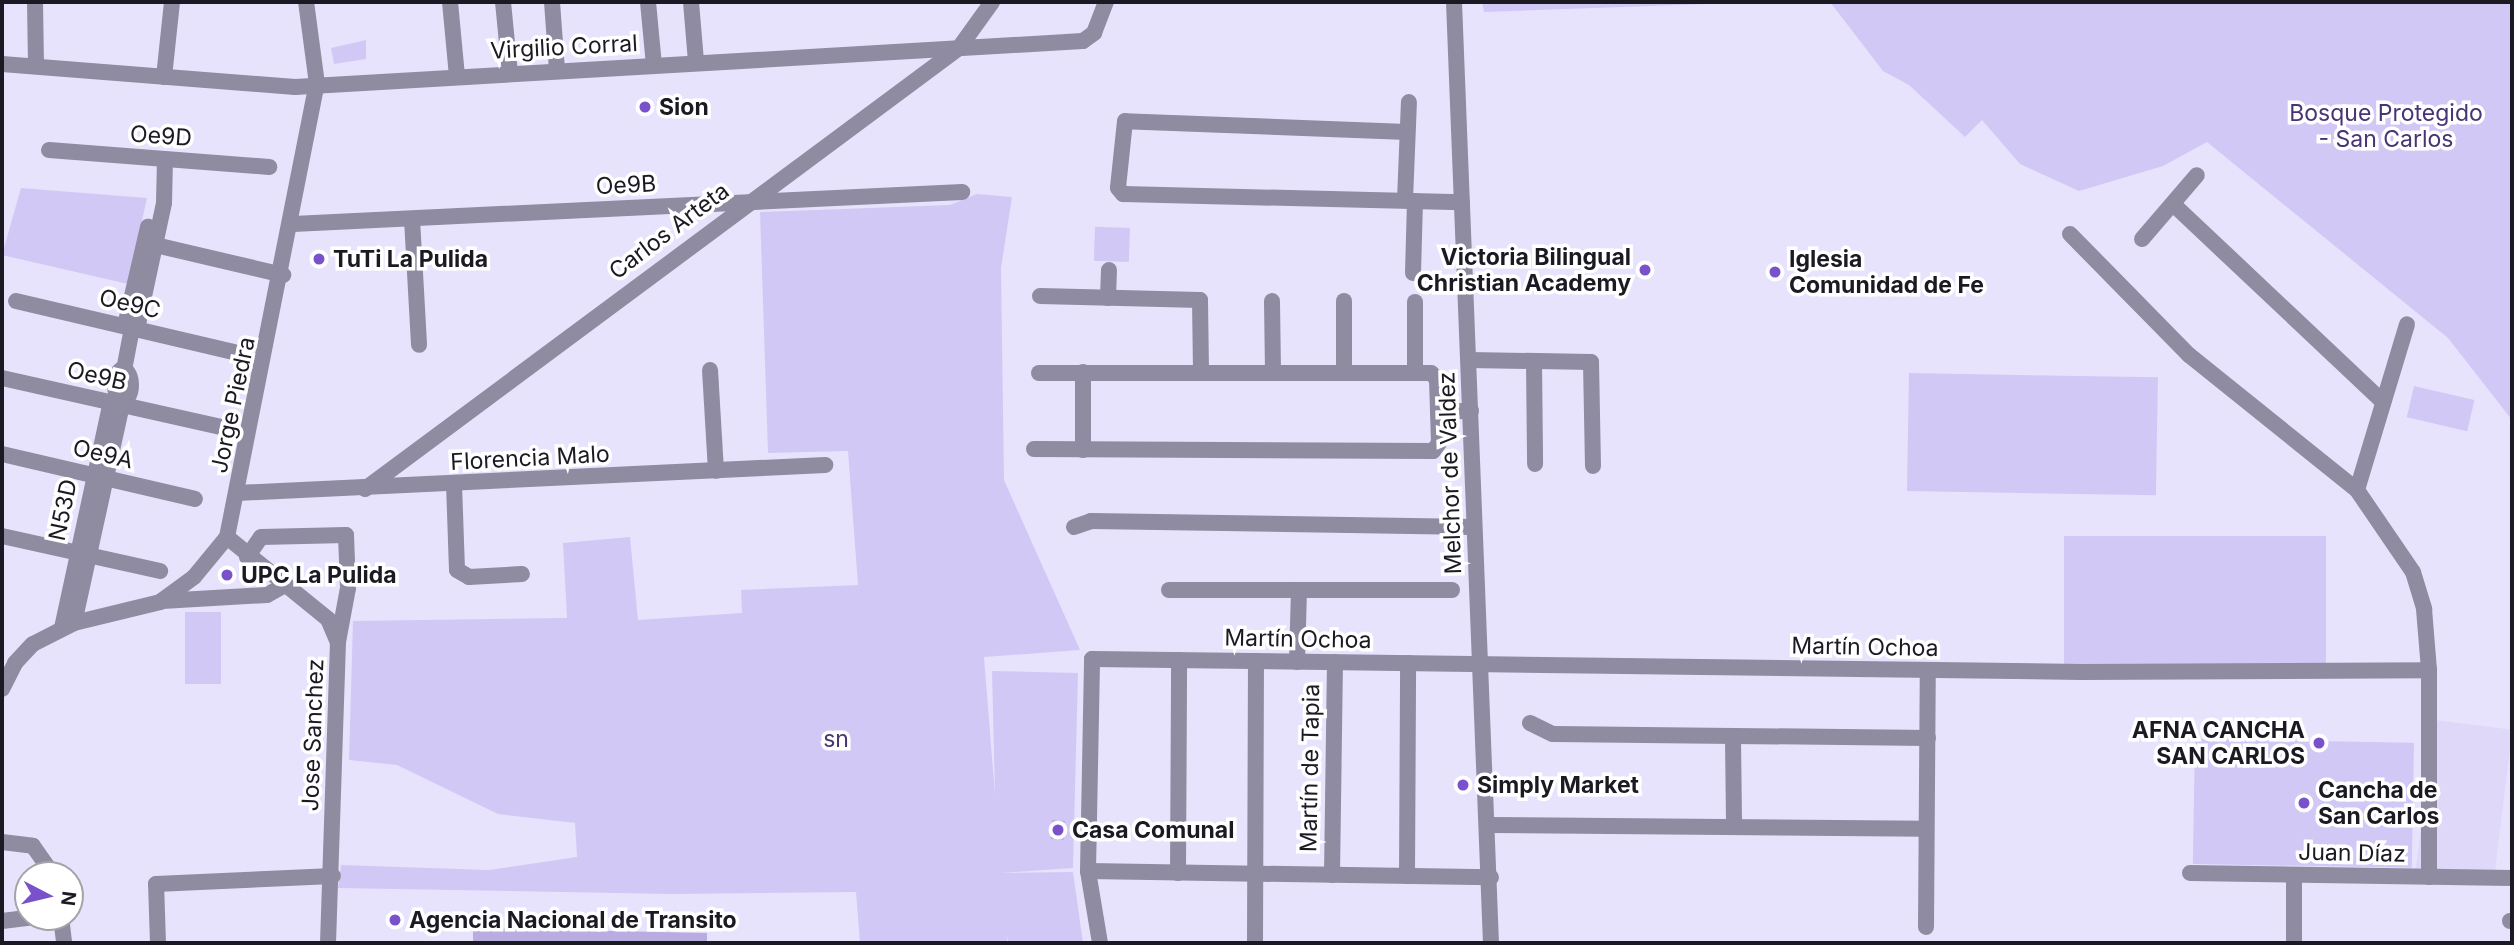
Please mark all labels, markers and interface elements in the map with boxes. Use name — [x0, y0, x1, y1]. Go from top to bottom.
street label: Virgilio Corral — [490, 29, 638, 65]
place label: Sion — [659, 93, 709, 121]
marker: Sion — [637, 99, 653, 115]
park label: Bosque Protegido - San Carlos — [2289, 99, 2483, 153]
street label: Oe9D — [129, 120, 193, 152]
street label: Oe9B — [595, 170, 657, 200]
street label: Carlos Arteta — [604, 177, 734, 285]
place label: Victoria Bilingual Christian Academy — [1417, 243, 1631, 297]
place label: TuTi La Pulida — [333, 245, 488, 273]
place label: Iglesia Comunidad de Fe — [1789, 245, 1984, 299]
marker: TuTi La Pulida — [311, 251, 327, 267]
marker: Victoria Bilingual Christian Academy — [1637, 262, 1653, 278]
marker: Iglesia Comunidad de Fe — [1767, 264, 1783, 280]
street label: Oe9C — [97, 284, 163, 324]
street label: Jorge Piedra — [205, 334, 261, 476]
street label: Oe9B — [65, 356, 129, 396]
street label: Melchor de Valdez — [1433, 371, 1467, 575]
street label: Oe9A — [70, 434, 136, 474]
street label: Florencia Malo — [450, 440, 610, 476]
street label: N53D — [43, 477, 83, 543]
place label: UPC La Pulida — [241, 561, 397, 589]
marker: UPC La Pulida — [219, 567, 235, 583]
street label: Martín Ochoa — [1224, 624, 1372, 654]
street label: Martín Ochoa — [1791, 632, 1939, 662]
street label: Jose Sanchez — [297, 658, 329, 812]
street label: Martín de Tapia — [1295, 684, 1325, 852]
place label: AFNA CANCHA SAN CARLOS — [2132, 716, 2305, 770]
park label: sn — [823, 725, 849, 753]
marker: AFNA CANCHA SAN CARLOS — [2311, 735, 2327, 751]
place label: Simply Market — [1477, 771, 1639, 799]
place label: Cancha de San Carlos — [2318, 776, 2439, 830]
marker: Simply Market — [1455, 777, 1471, 793]
marker: Cancha de San Carlos — [2296, 795, 2312, 811]
place label: Casa Comunal — [1072, 816, 1234, 844]
marker: Casa Comunal — [1050, 822, 1066, 838]
street label: Juan Díaz — [2298, 838, 2406, 868]
north arrow — [14, 861, 84, 931]
text: N — [56, 890, 81, 907]
place label: Agencia Nacional de Transito — [409, 906, 737, 934]
marker: Agencia Nacional de Transito — [387, 912, 403, 928]

